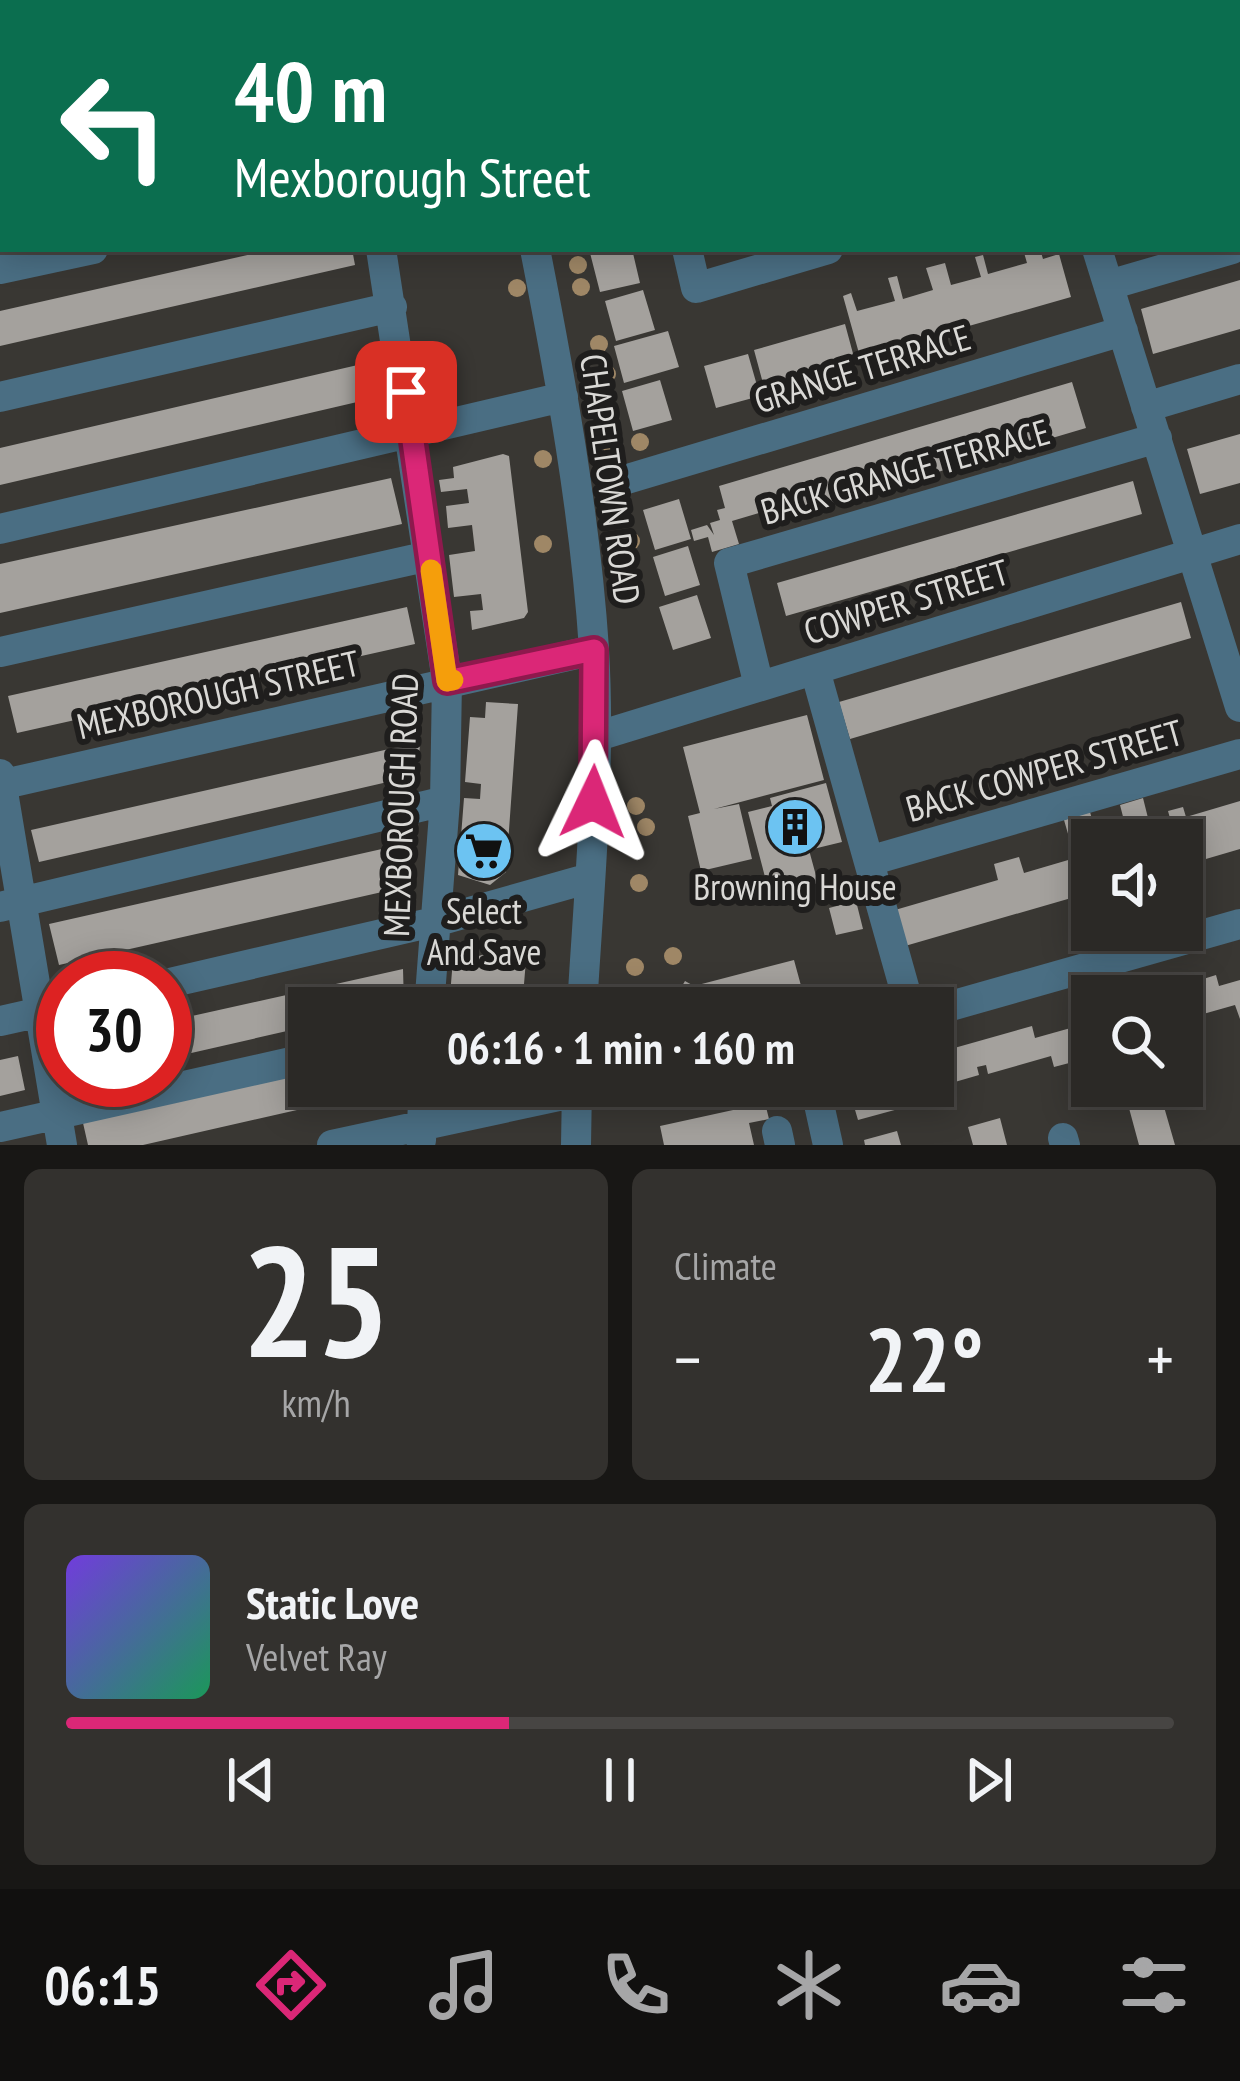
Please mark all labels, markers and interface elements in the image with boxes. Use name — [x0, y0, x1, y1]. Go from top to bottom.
text: 40 m — [234, 36, 387, 145]
icon: left — [36, 48, 192, 204]
text: Mexborough Street — [234, 142, 591, 212]
street label: GRANGE TERRACE — [748, 313, 976, 423]
pin — [355, 341, 457, 443]
street label: CHAPELTOWN ROAD — [570, 351, 652, 607]
icon: arrive — [373, 359, 439, 425]
street label: BACK GRANGE TERRACE — [755, 407, 1055, 535]
street label: COWPER STREET — [798, 548, 1014, 654]
street label: MEXBOROUGH STREET — [72, 639, 364, 749]
street label: MEXBOROUGH ROAD — [372, 672, 428, 938]
street label: BACK COWPER STREET — [900, 708, 1188, 832]
position arrow — [530, 739, 656, 865]
building icon: Browning House — [764, 796, 826, 858]
map controls — [1071, 819, 1203, 1107]
button: sound — [1071, 819, 1203, 951]
supermarket icon: Select And Save — [453, 820, 515, 882]
place label: Browning House — [693, 863, 897, 910]
place label: Select And Save — [427, 887, 541, 975]
speed limit sign: 30 — [36, 951, 192, 1107]
button: search — [1071, 975, 1203, 1107]
text: 06:16 · 1 min · 160 m — [447, 1018, 795, 1076]
text: 25 — [241, 1198, 391, 1400]
text: Climate — [674, 1240, 777, 1291]
text: 22° — [865, 1300, 983, 1417]
text: − — [674, 1316, 701, 1401]
text: + — [1147, 1316, 1174, 1401]
text: km/h — [281, 1377, 351, 1428]
text: Static Love — [246, 1573, 419, 1631]
text: Velvet Ray — [246, 1631, 387, 1682]
icon: previous — [218, 1747, 284, 1813]
icon: pause — [587, 1747, 653, 1813]
icon: next — [956, 1747, 1022, 1813]
icon: directions — [249, 1943, 333, 2027]
icon: music — [422, 1943, 506, 2027]
icon: phone — [594, 1943, 678, 2027]
icon: climate — [767, 1943, 851, 2027]
icon: car — [939, 1943, 1023, 2027]
icon: filters — [1112, 1943, 1196, 2027]
text: 06:15 — [44, 1950, 161, 2020]

